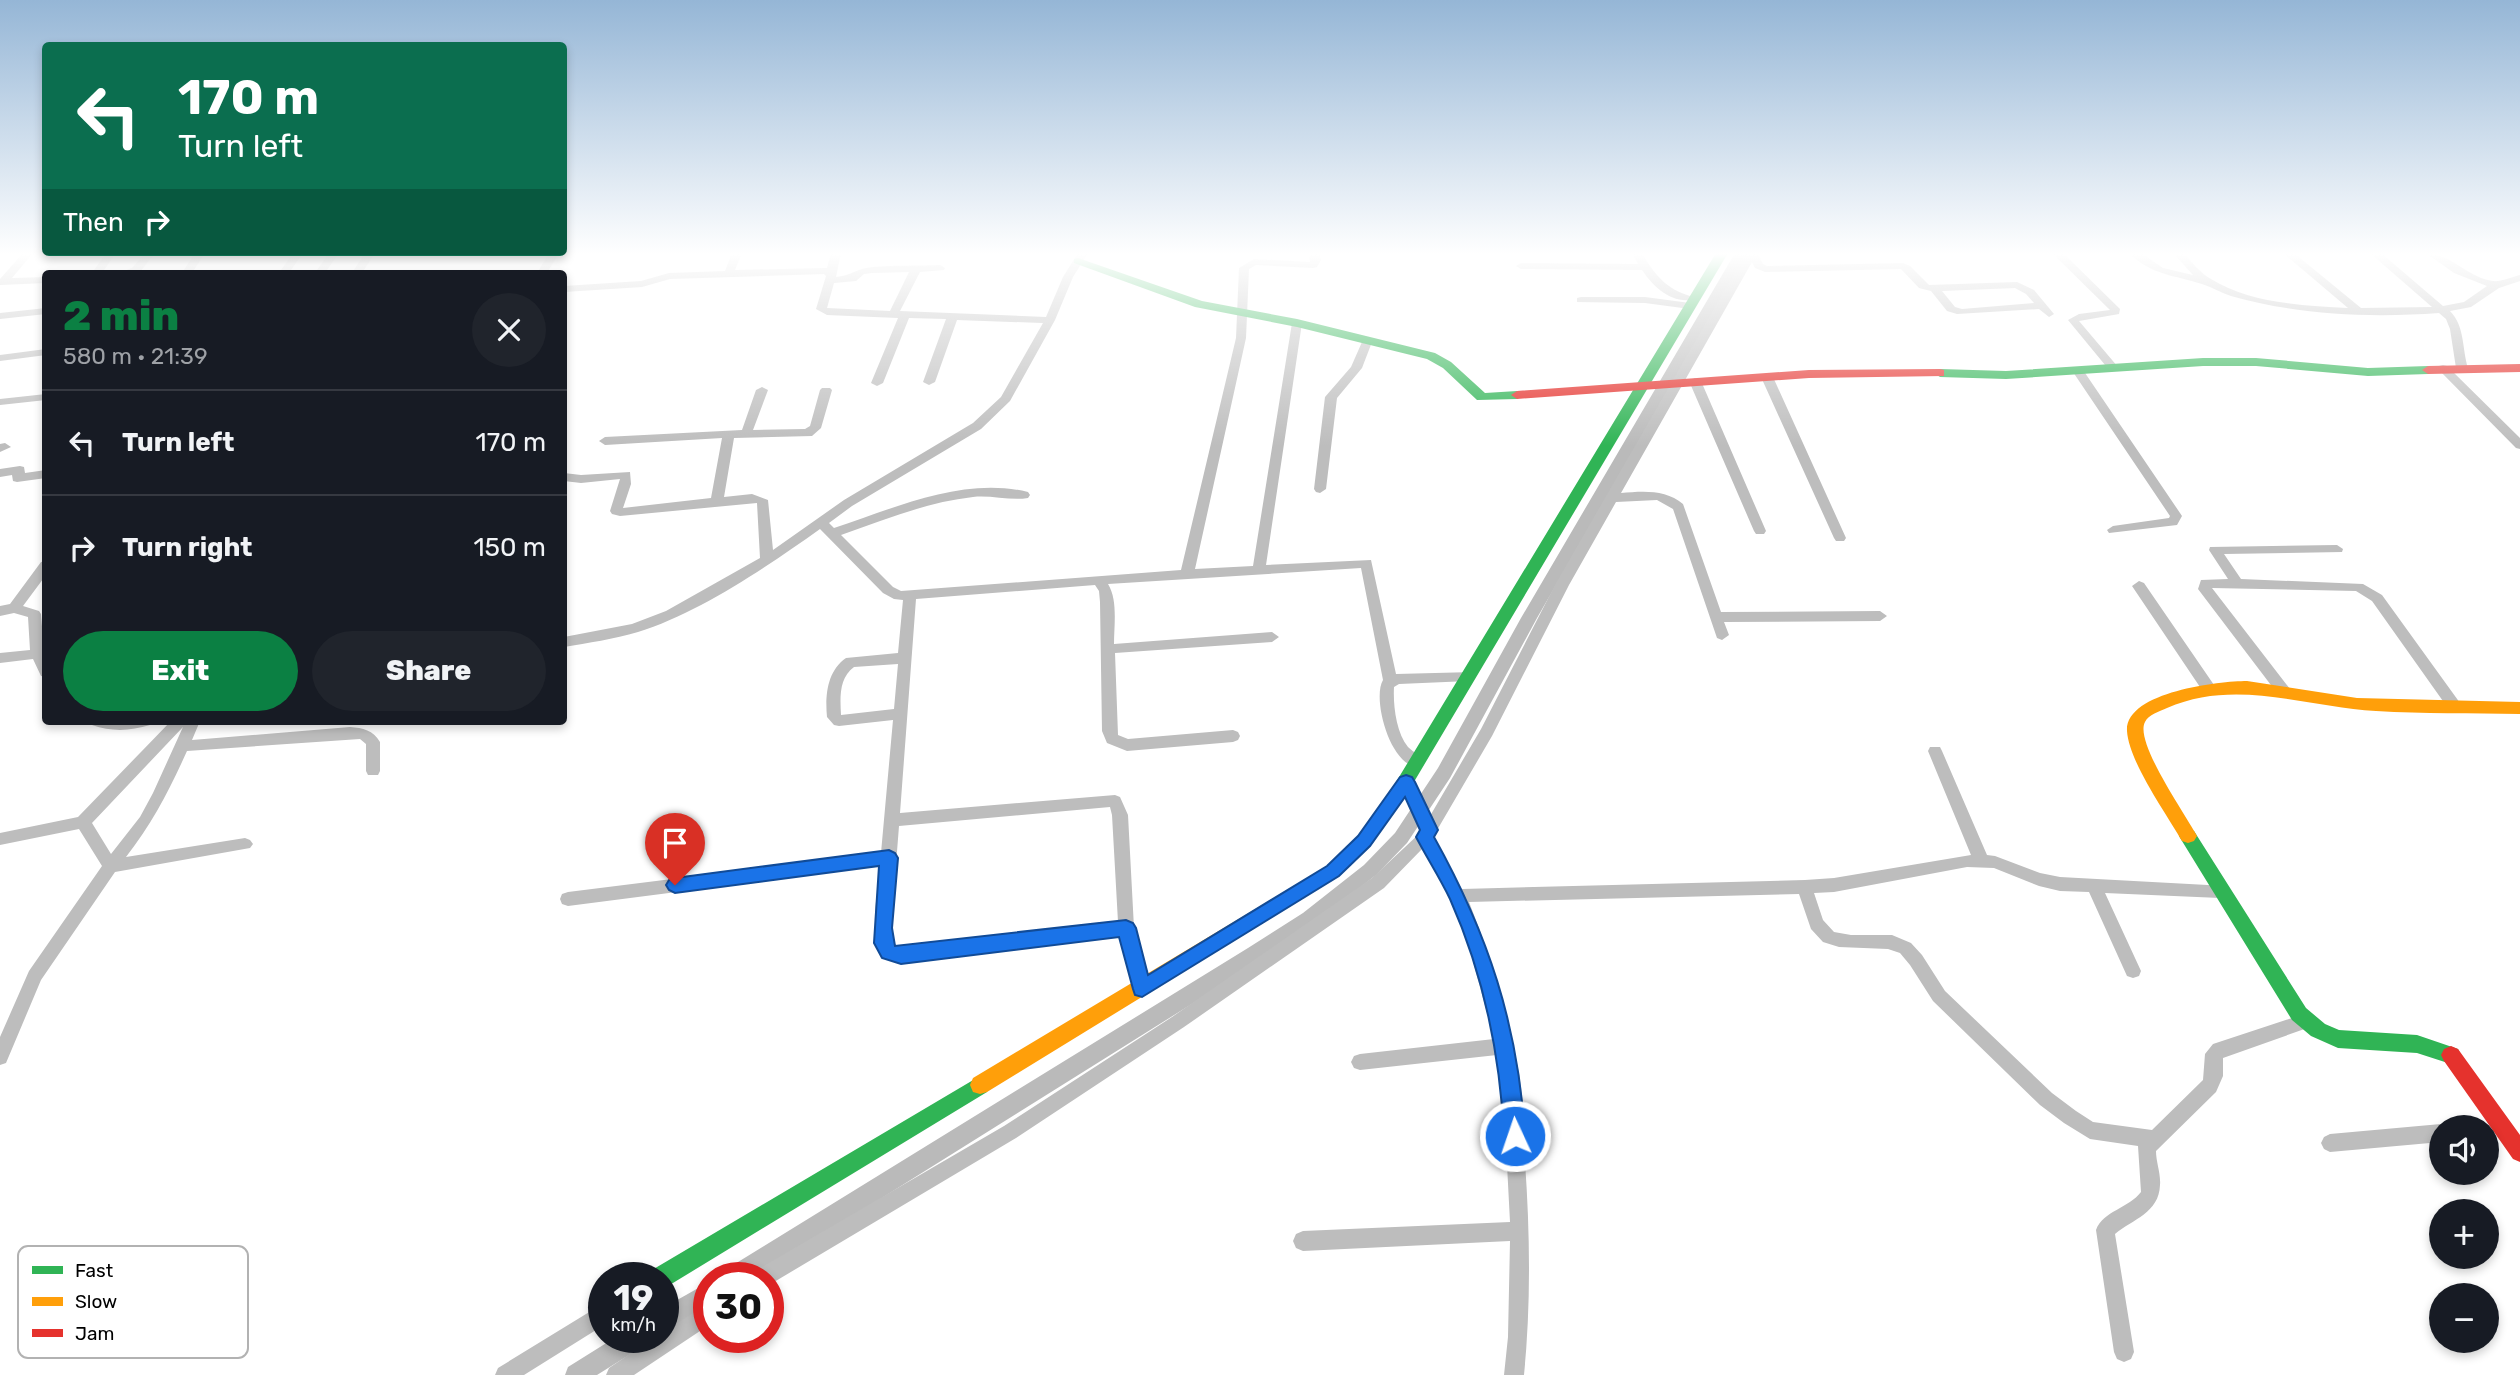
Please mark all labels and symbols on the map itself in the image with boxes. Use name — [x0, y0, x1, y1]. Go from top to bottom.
pin — [645, 813, 705, 885]
position arrow — [1478, 1099, 1552, 1173]
legend — [18, 1246, 248, 1358]
text: Fast — [75, 1259, 114, 1282]
speed limit sign: 30 — [693, 1262, 784, 1353]
text: Slow — [75, 1290, 117, 1313]
text: Jam — [75, 1322, 114, 1345]

